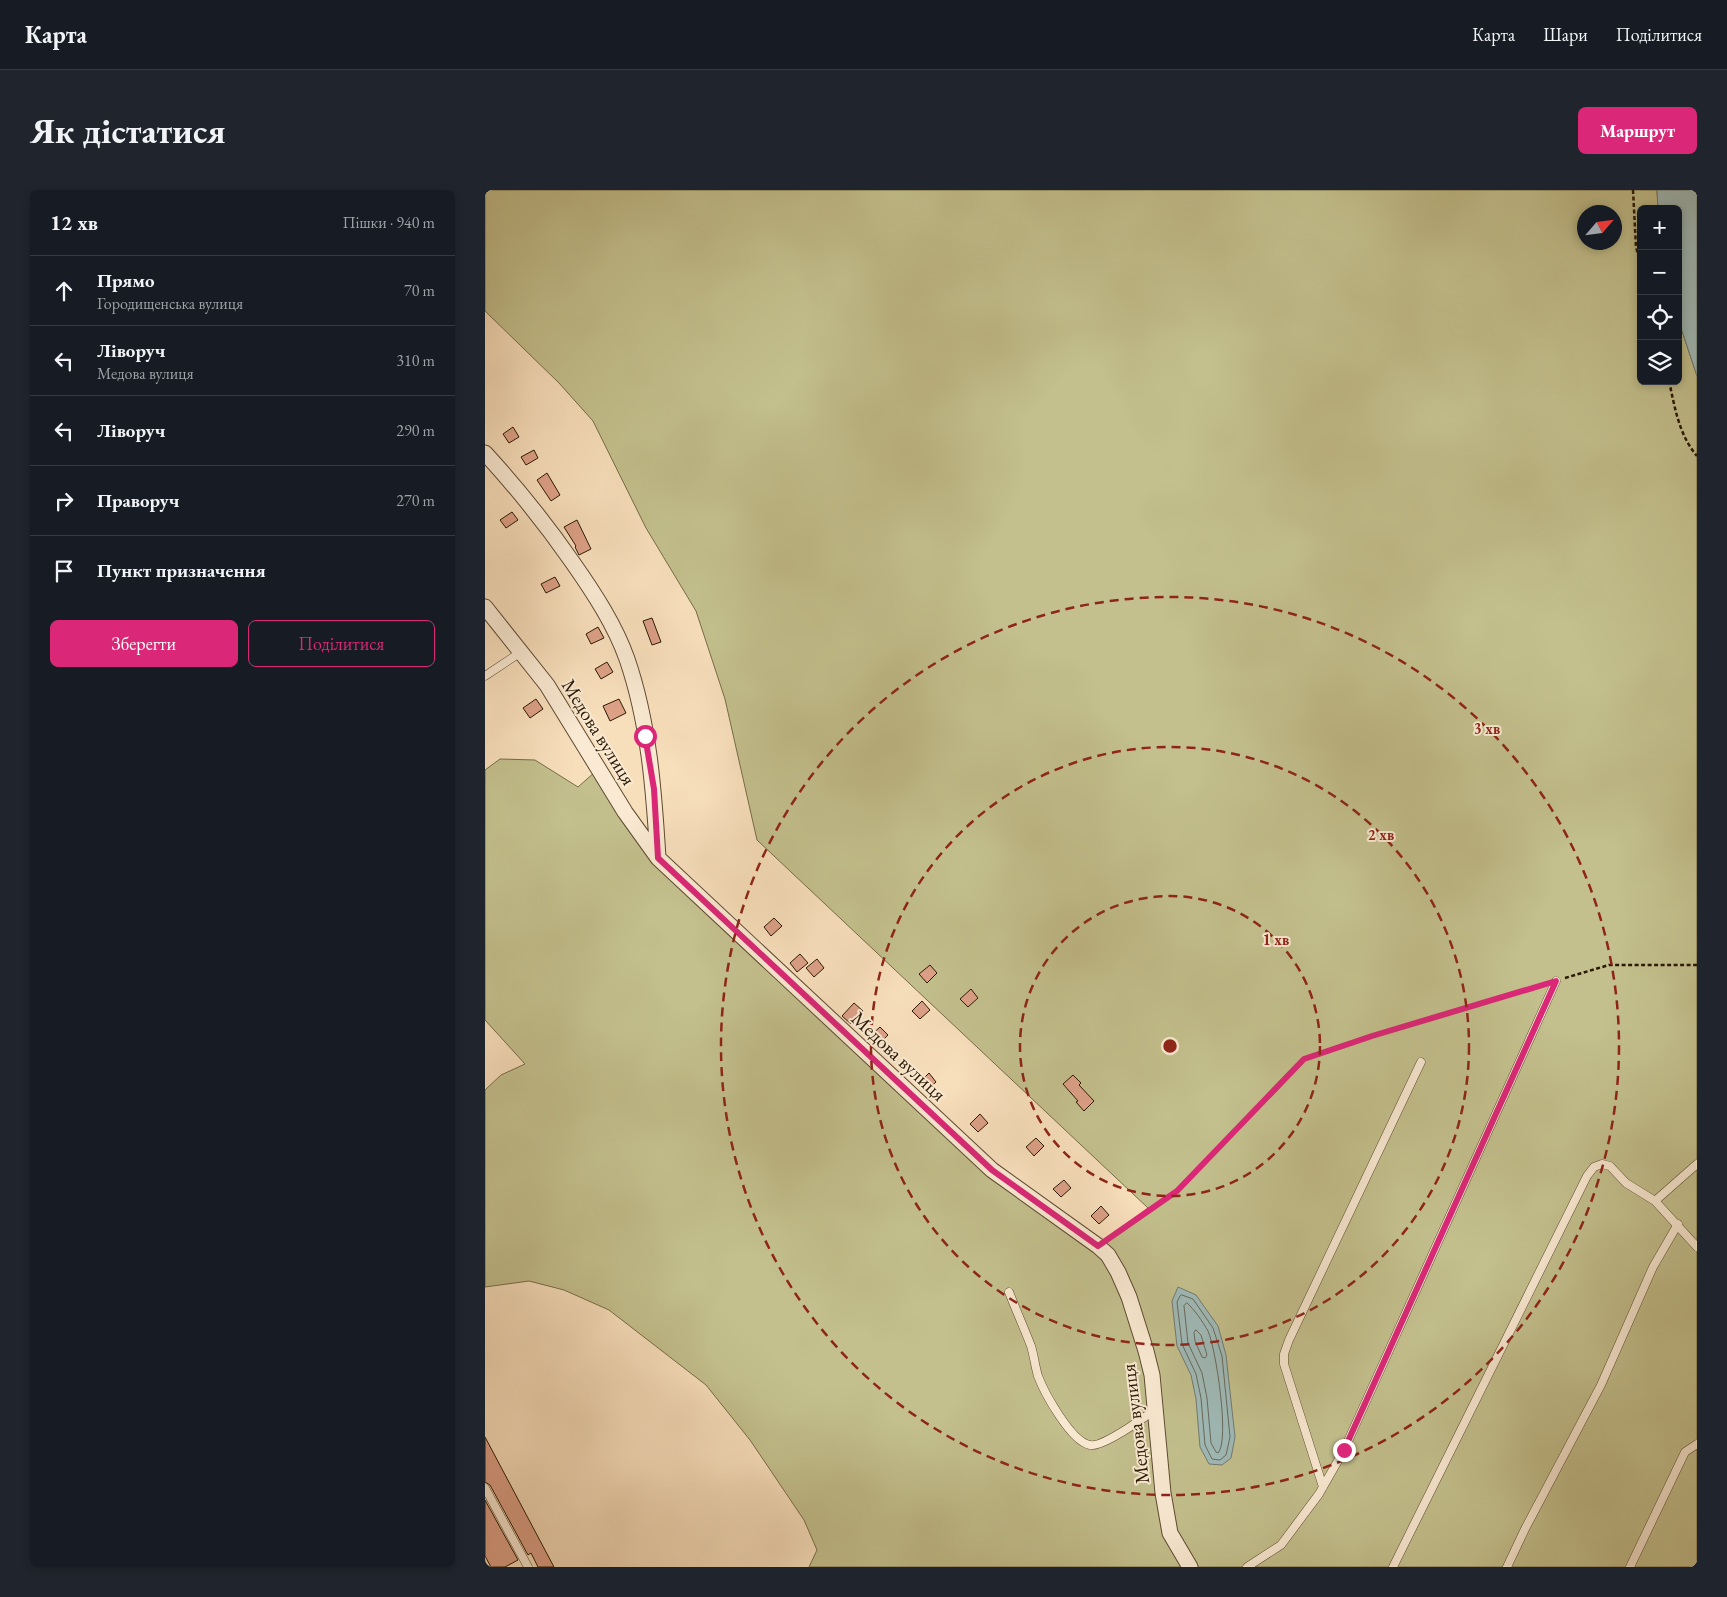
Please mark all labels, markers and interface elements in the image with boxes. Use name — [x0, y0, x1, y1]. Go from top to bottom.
text: Карта — [25, 19, 87, 50]
text: Карта — [1472, 23, 1515, 46]
text: Шари — [1543, 23, 1588, 46]
text: Поділитися — [1616, 23, 1702, 46]
button: Маршрут — [1578, 107, 1697, 154]
text: Як дістатися — [30, 108, 225, 153]
north arrow — [1577, 205, 1622, 250]
map controls — [1637, 205, 1682, 385]
button: + — [1637, 205, 1682, 250]
text: 12 хв — [50, 209, 98, 236]
text: Пішки · 940 m — [342, 212, 435, 233]
button: − — [1637, 250, 1682, 295]
text: Прямо — [97, 268, 155, 293]
icon: ahead — [50, 277, 78, 305]
text: 70 m — [404, 280, 435, 301]
text: Городищенська вулиця — [97, 293, 243, 314]
button: locate — [1637, 295, 1682, 340]
text: Ліворуч — [97, 338, 165, 363]
button: layers — [1637, 340, 1682, 385]
icon: left — [50, 347, 78, 375]
text: 310 m — [396, 350, 435, 371]
text: Медова вулиця — [97, 363, 194, 384]
icon: left — [50, 417, 78, 445]
text: Ліворуч — [97, 418, 165, 443]
text: 290 m — [396, 420, 435, 441]
icon: right — [50, 487, 78, 515]
text: Праворуч — [97, 488, 179, 513]
text: 270 m — [396, 490, 435, 511]
icon: arrive — [50, 557, 78, 585]
text: Пункт призначення — [97, 558, 266, 583]
button: Зберегти — [50, 620, 238, 667]
button: Поділитися — [248, 620, 435, 667]
street label: Медова вулиця — [556, 674, 642, 790]
text: 3 хв — [1474, 719, 1500, 738]
route start — [634, 725, 657, 748]
text: 2 хв — [1368, 825, 1394, 844]
text: 1 хв — [1263, 930, 1289, 949]
street label: Медова вулиця — [846, 1005, 952, 1107]
centre of rings — [1161, 1037, 1179, 1055]
street label: Медова вулиця — [1115, 1362, 1155, 1486]
route end — [1333, 1439, 1356, 1462]

